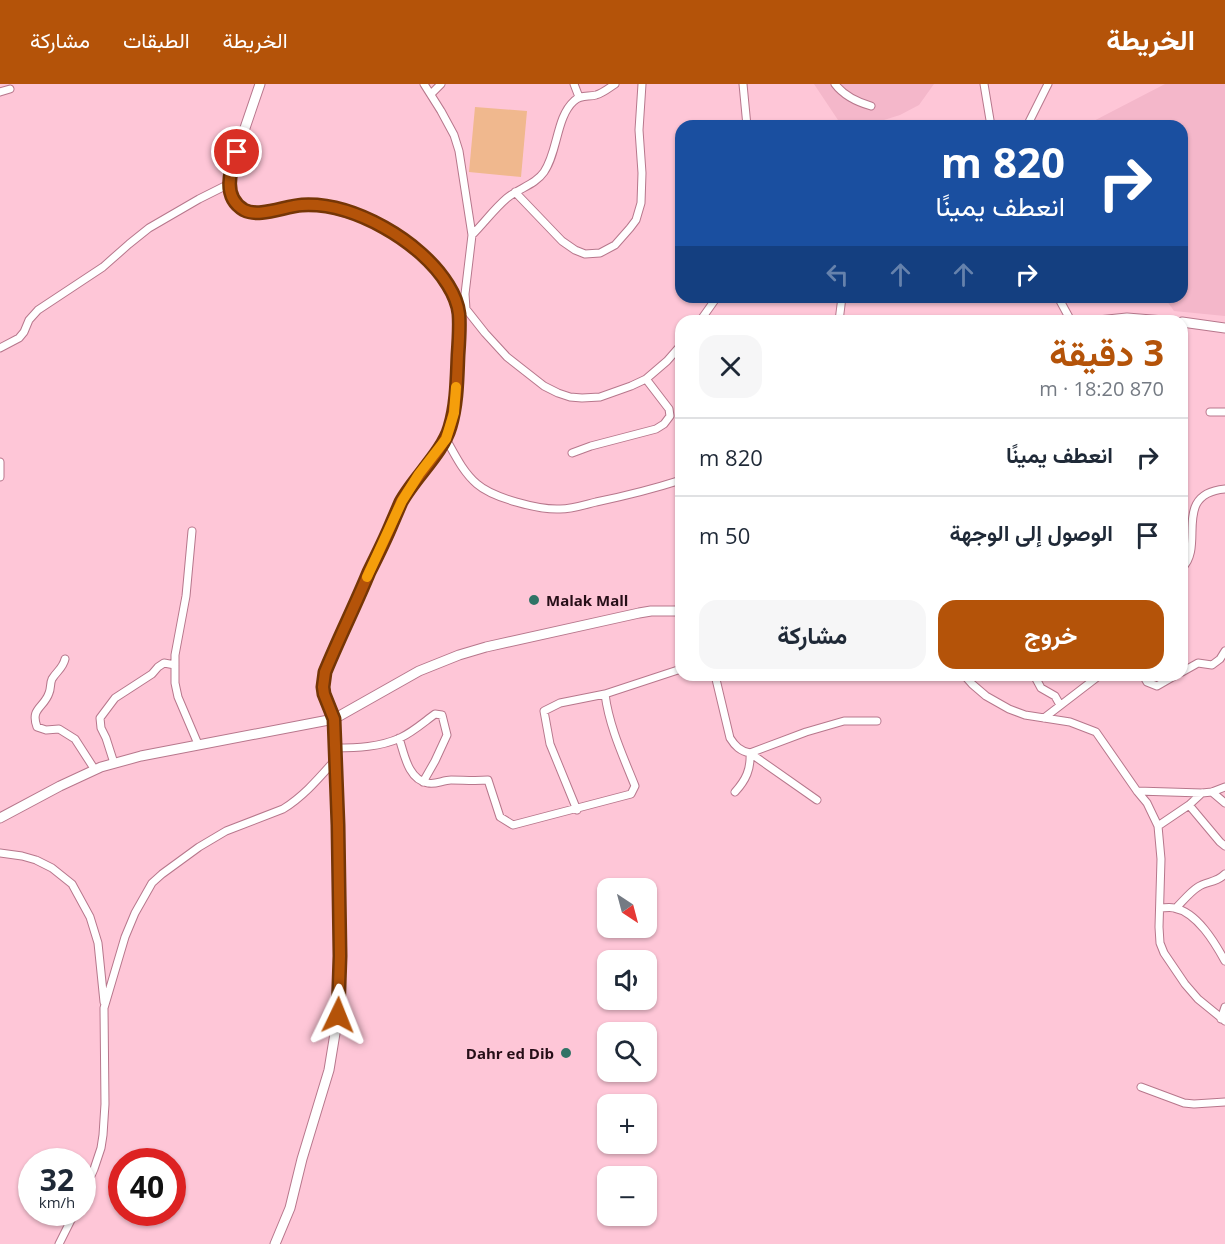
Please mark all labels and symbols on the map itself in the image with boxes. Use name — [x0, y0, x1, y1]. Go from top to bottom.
pin — [211, 126, 262, 177]
place label: Malak Mall — [546, 590, 628, 610]
marker: Malak Mall — [527, 593, 541, 607]
north arrow — [597, 878, 657, 938]
position arrow — [306, 983, 370, 1047]
place label: Dahr ed Dib — [466, 1043, 554, 1063]
marker: Dahr ed Dib — [559, 1046, 573, 1060]
speed limit sign: 40 — [108, 1148, 186, 1226]

